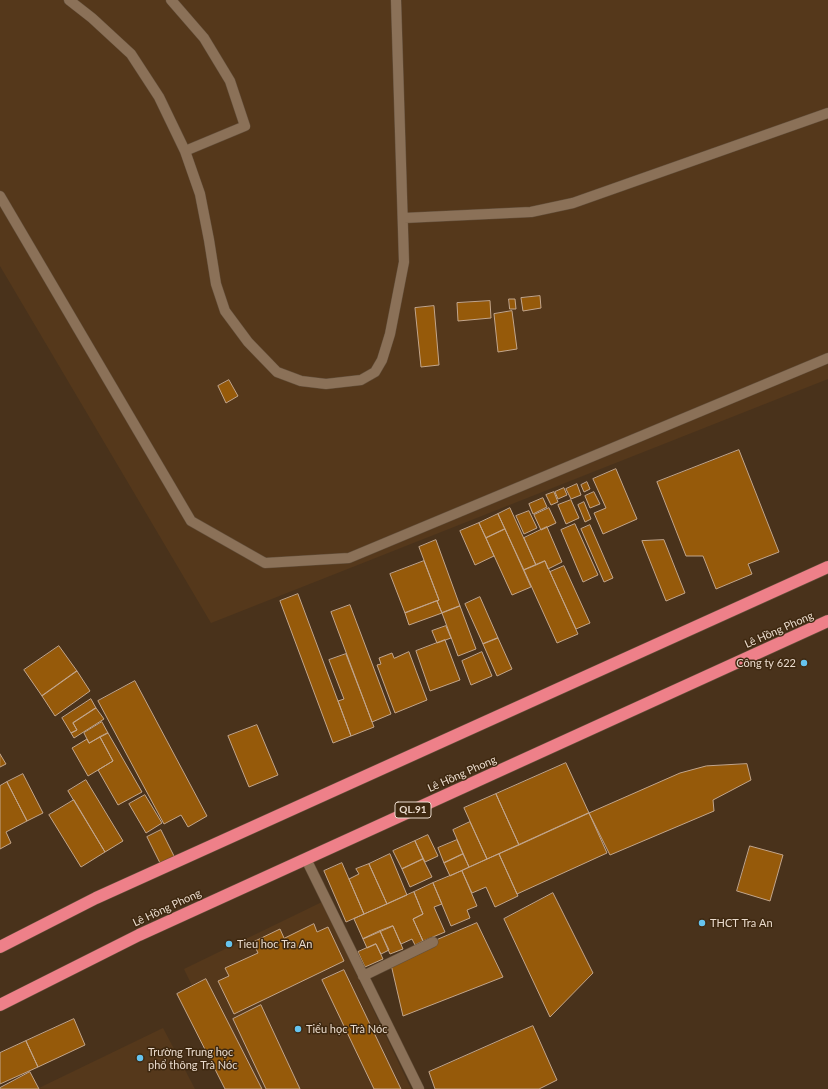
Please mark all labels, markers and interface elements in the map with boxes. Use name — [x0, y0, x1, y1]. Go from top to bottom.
street label: Lê Hồng Phong — [743, 609, 815, 651]
place label: Công ty 622 — [736, 656, 796, 670]
marker: Công ty 622 — [799, 658, 809, 668]
street label: Lê Hồng Phong — [426, 753, 498, 795]
road number: QL.91 — [395, 802, 431, 818]
street label: Lê Hồng Phong — [131, 886, 203, 930]
place label: THCT Tra An — [710, 916, 773, 930]
marker: THCT Tra An — [697, 918, 707, 928]
place label: Tieu hoc Tra An — [237, 937, 312, 951]
marker: Tieu hoc Tra An — [224, 939, 234, 949]
place label: Tiểu học Trà Nóc — [306, 1022, 388, 1036]
marker: Tiểu học Trà Nóc — [293, 1024, 303, 1034]
place label: Trường Trung học phổ thông Trà Nóc — [148, 1045, 238, 1071]
marker: Trường Trung học phổ thông Trà Nóc — [135, 1053, 145, 1063]

